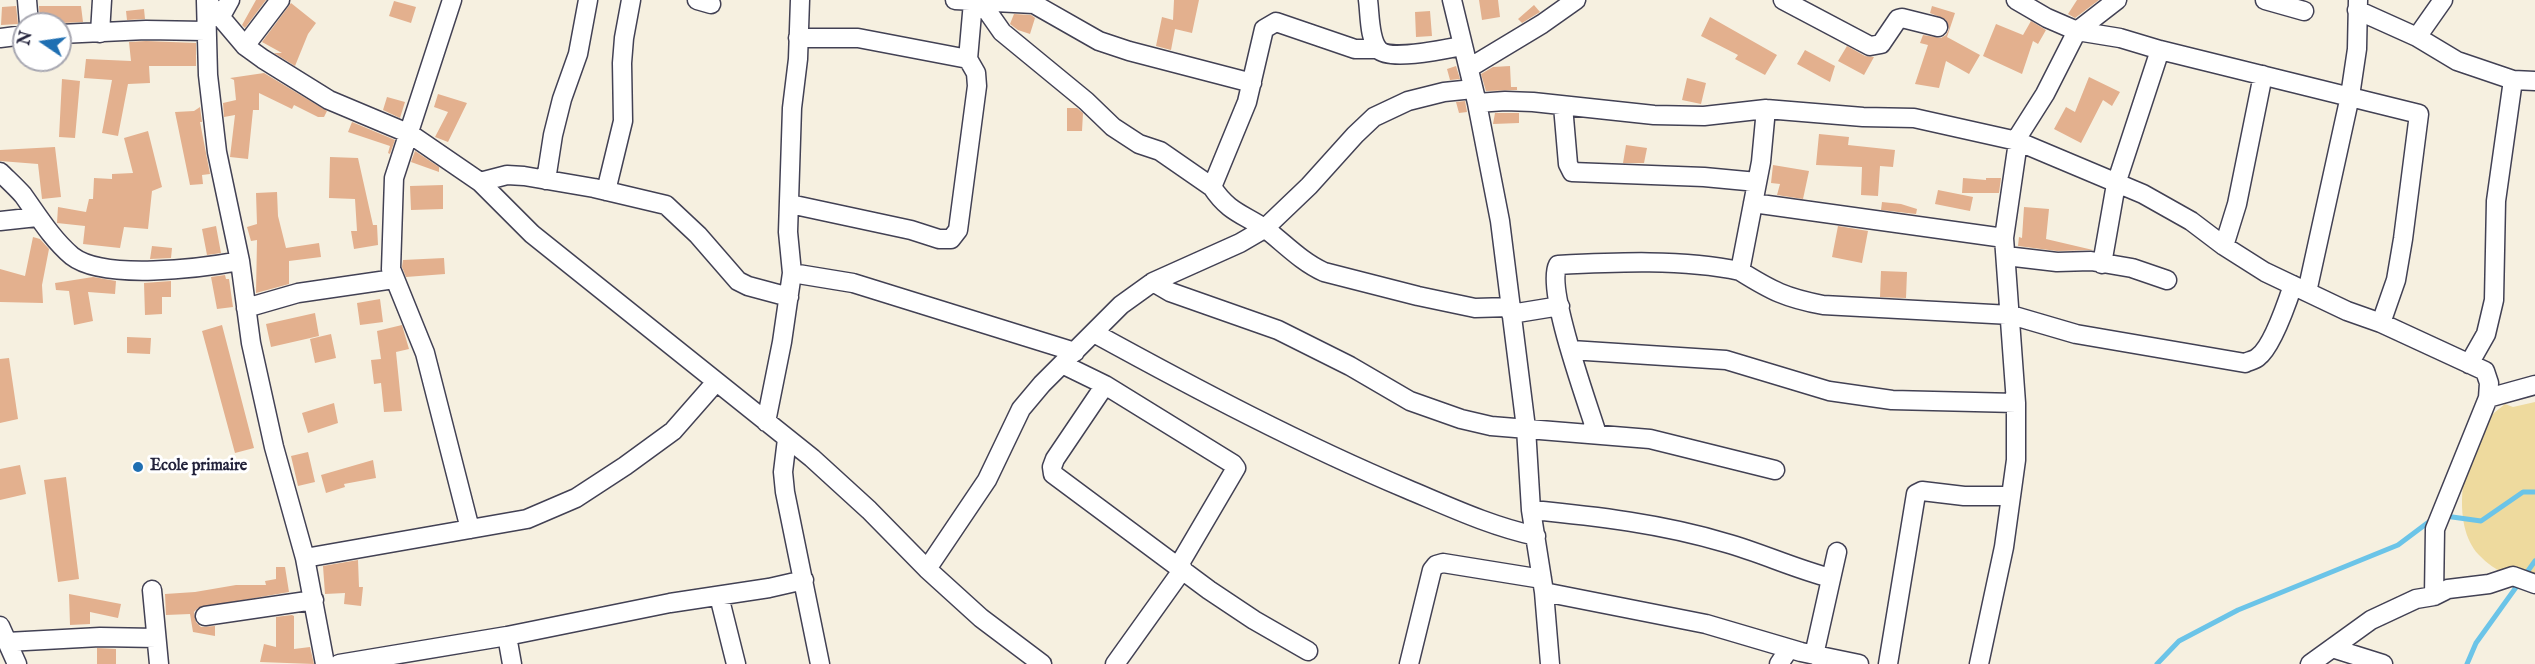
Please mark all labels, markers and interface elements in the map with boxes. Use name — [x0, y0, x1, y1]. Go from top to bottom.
north arrow — [12, 12, 72, 72]
text: N — [15, 29, 38, 47]
place label: Ecole primaire — [150, 457, 247, 477]
marker: Ecole primaire — [131, 460, 145, 474]

